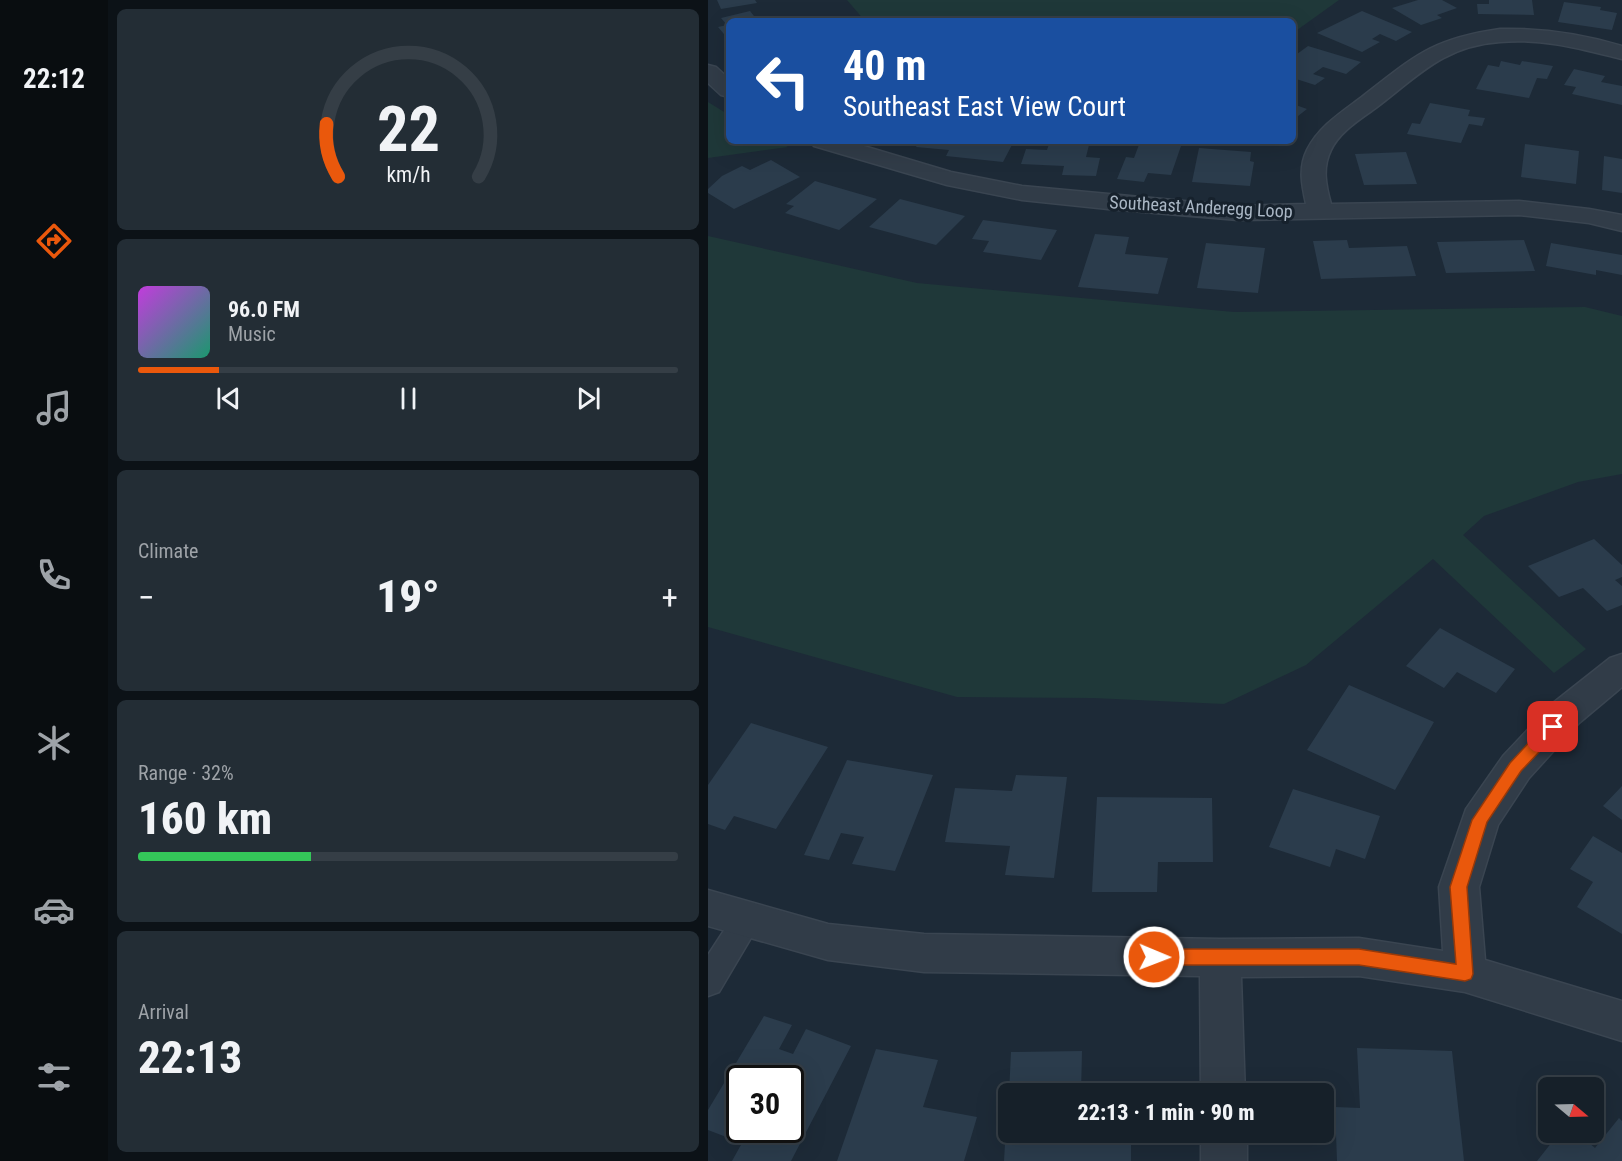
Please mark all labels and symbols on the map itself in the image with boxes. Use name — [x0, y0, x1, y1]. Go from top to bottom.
street label: Southeast Anderegg Loop — [1109, 191, 1293, 222]
pin — [1527, 701, 1578, 752]
position arrow — [1122, 925, 1186, 989]
speed limit sign: 30 — [726, 1065, 804, 1143]
north arrow — [1538, 1077, 1604, 1143]

